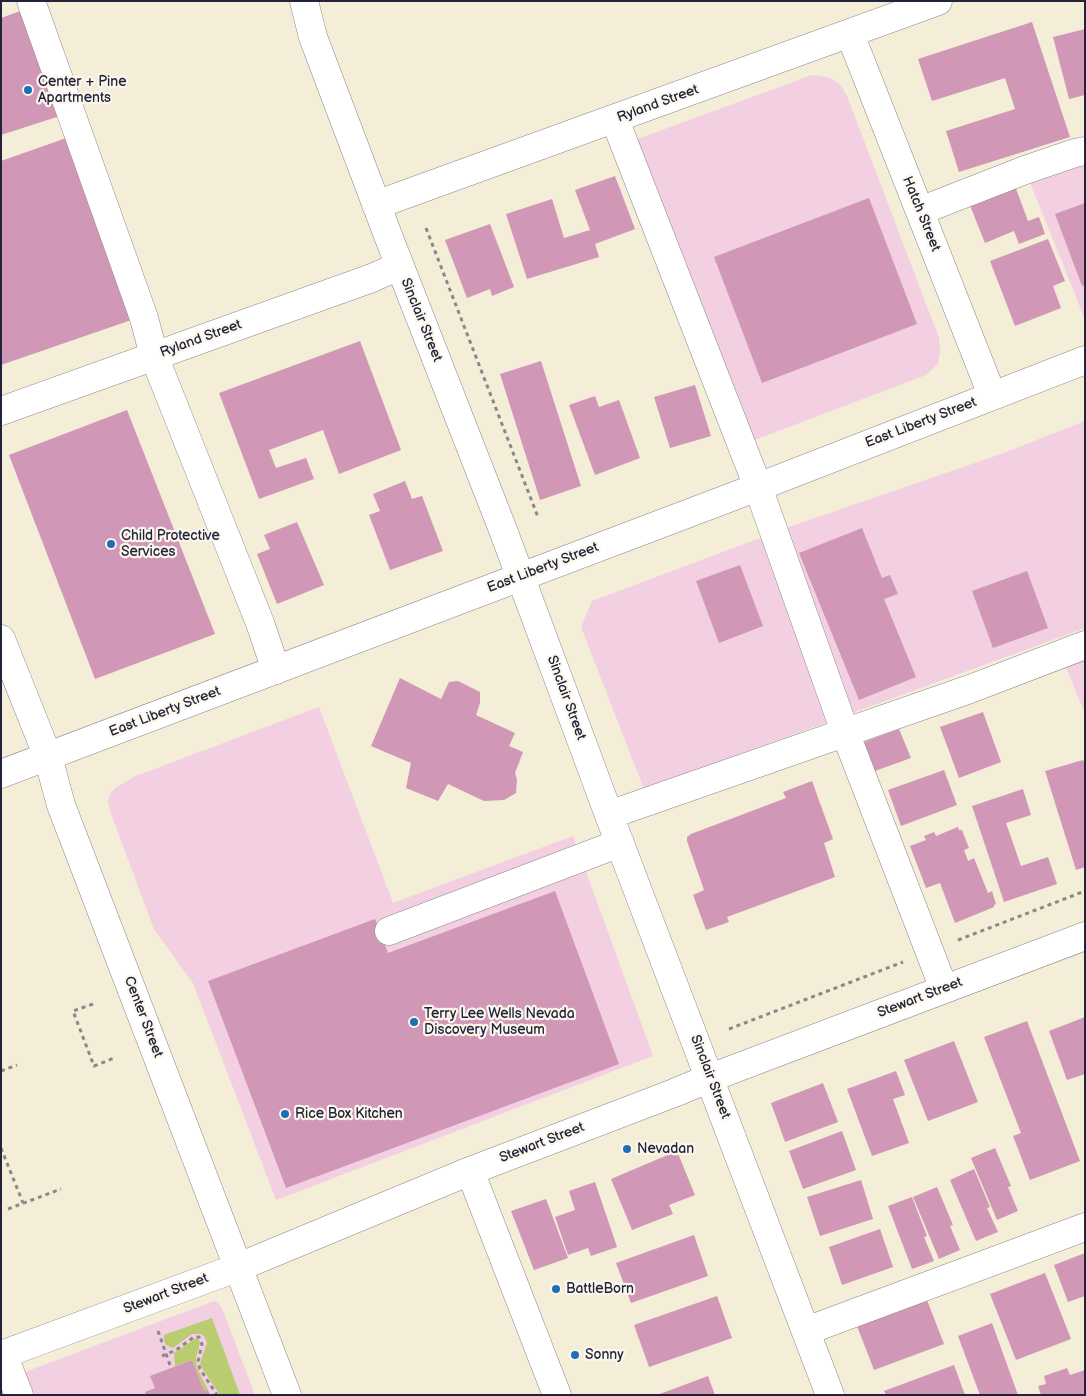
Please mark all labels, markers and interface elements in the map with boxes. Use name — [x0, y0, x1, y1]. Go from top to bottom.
place label: Center + Pine Apartments — [38, 74, 127, 106]
street label: Ryland Street — [615, 81, 701, 127]
marker: Center + Pine Apartments — [22, 84, 34, 96]
street label: Hatch Street — [898, 174, 944, 254]
street label: Sinclair Street — [397, 276, 445, 364]
street label: Ryland Street — [158, 316, 244, 362]
street label: East Liberty Street — [863, 394, 979, 452]
place label: Child Protective Services — [121, 528, 220, 560]
marker: Child Protective Services — [105, 538, 117, 550]
street label: East Liberty Street — [485, 539, 601, 597]
street label: Sinclair Street — [543, 654, 589, 742]
street label: East Liberty Street — [107, 683, 223, 741]
street label: Center Street — [120, 974, 166, 1060]
street label: Stewart Street — [875, 974, 965, 1022]
place label: Terry Lee Wells Nevada Discovery Museum — [424, 1006, 575, 1038]
marker: Terry Lee Wells Nevada Discovery Museum — [408, 1016, 420, 1028]
street label: Sinclair Street — [686, 1033, 734, 1121]
place label: Rice Box Kitchen — [295, 1106, 403, 1122]
marker: Rice Box Kitchen — [279, 1108, 291, 1120]
street label: Stewart Street — [497, 1119, 587, 1167]
place label: Nevadan — [637, 1141, 694, 1157]
marker: Nevadan — [621, 1143, 633, 1155]
street label: Stewart Street — [121, 1270, 211, 1318]
place label: BattleBorn — [566, 1281, 634, 1297]
marker: BattleBorn — [550, 1283, 562, 1295]
place label: Sonny — [585, 1347, 624, 1363]
marker: Sonny — [569, 1349, 581, 1361]

